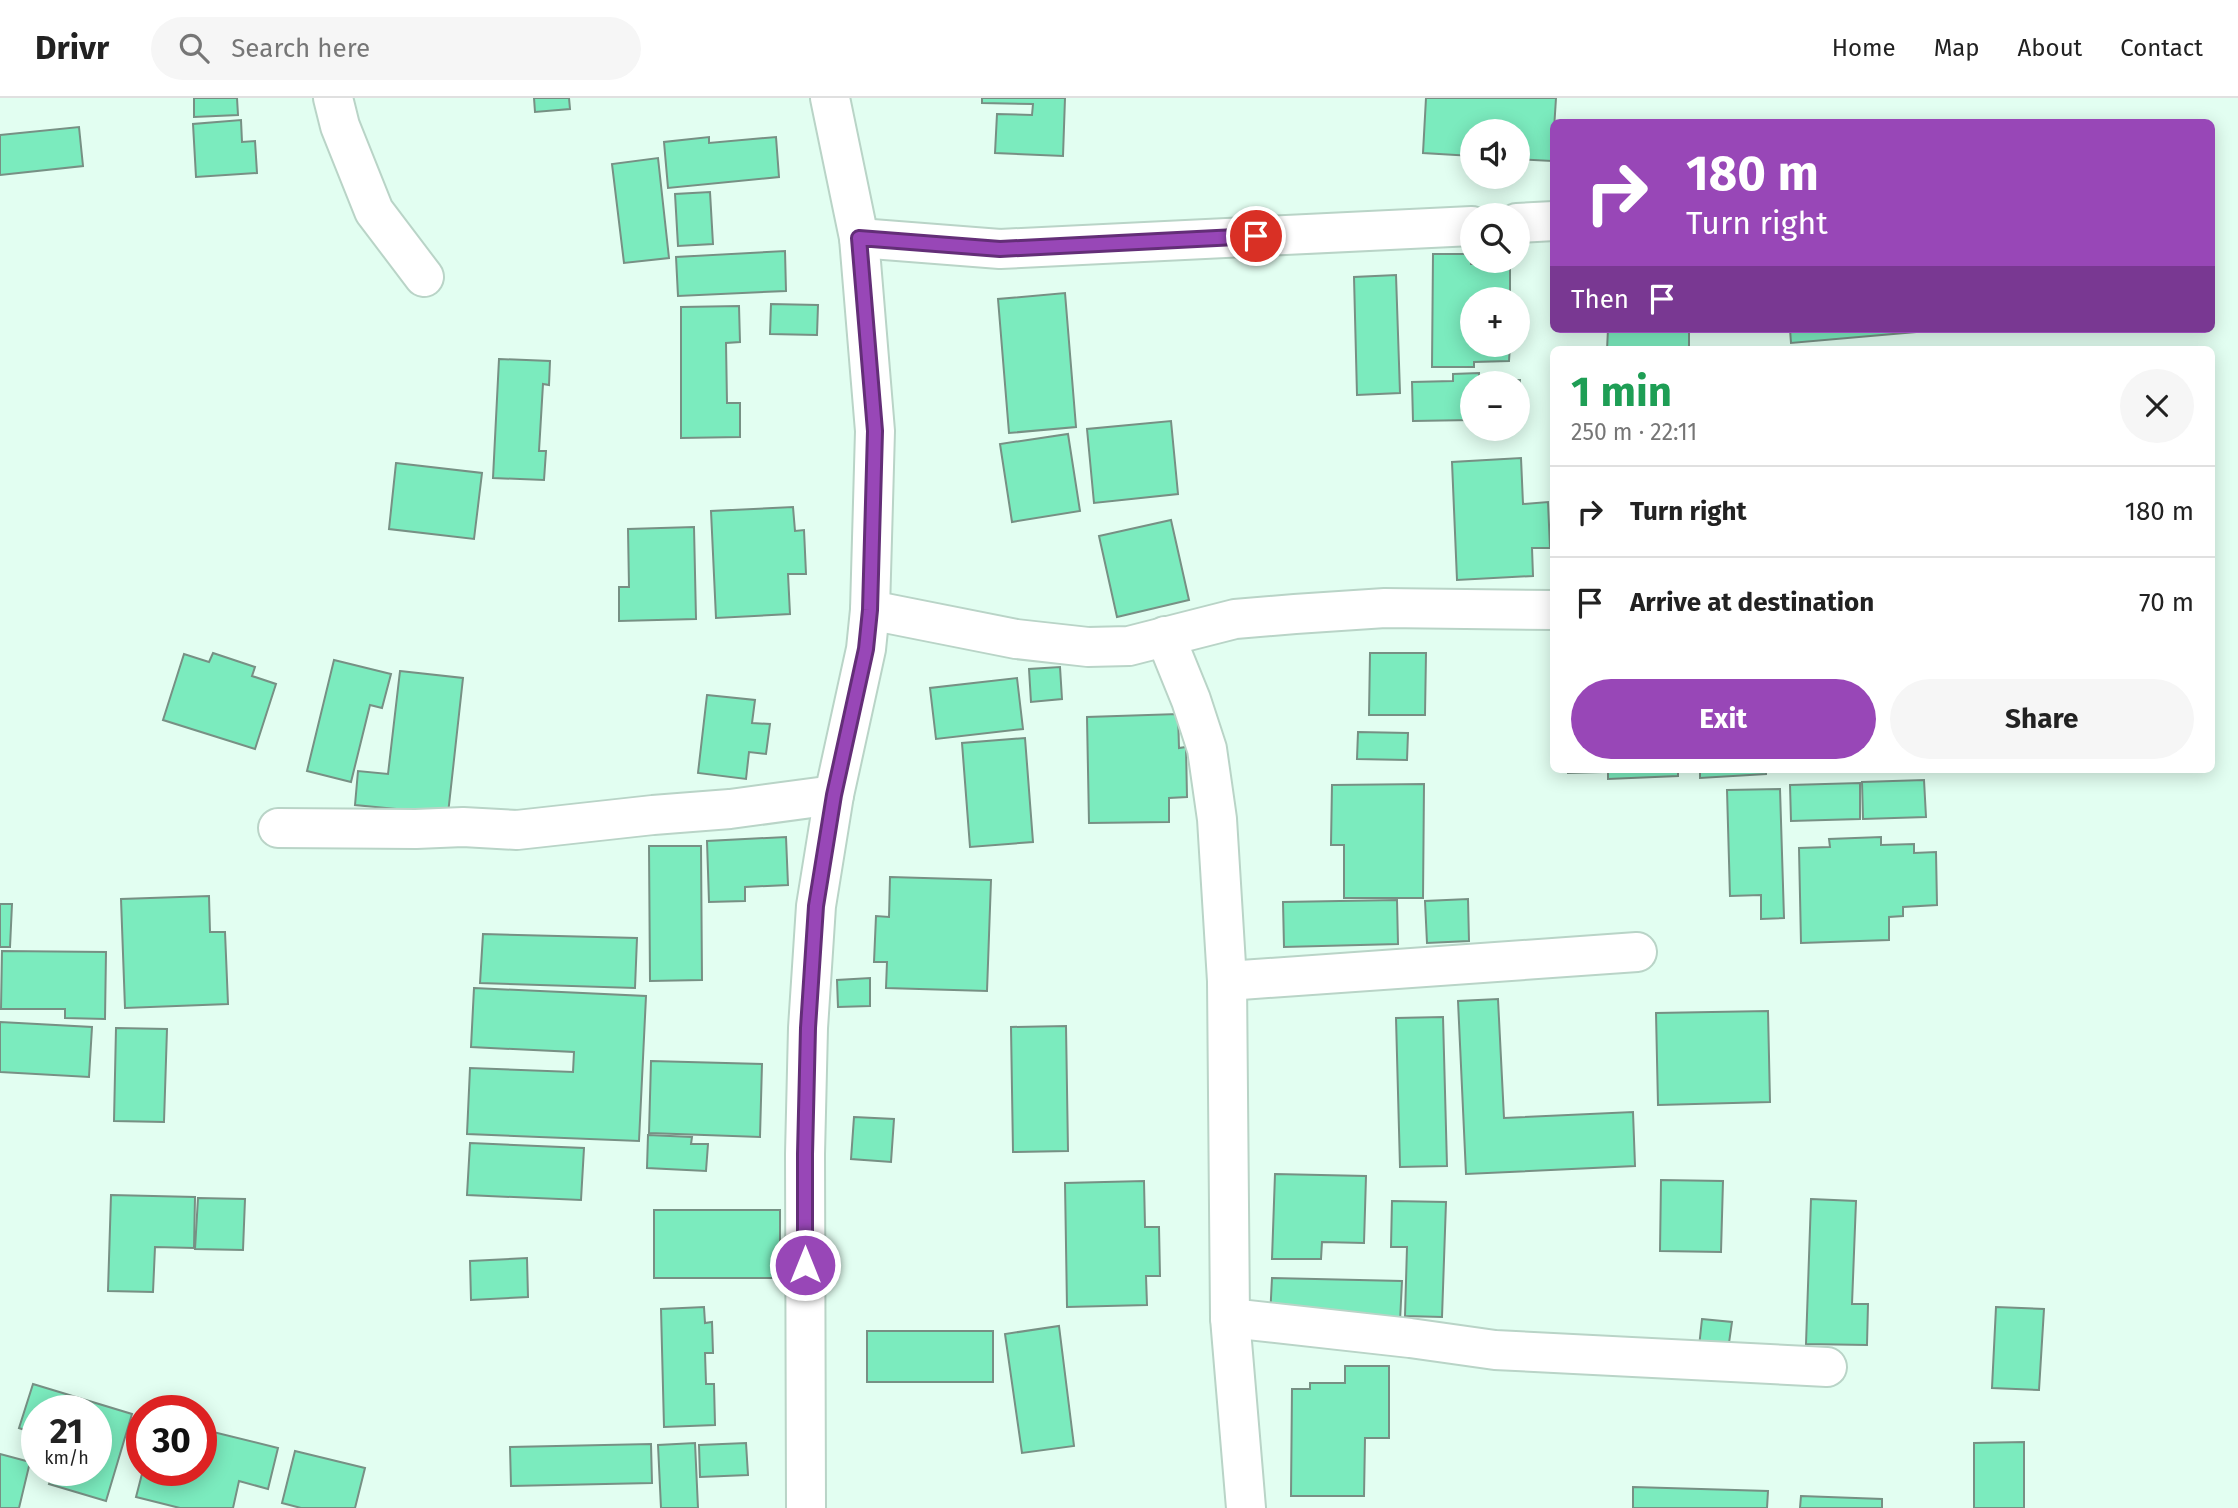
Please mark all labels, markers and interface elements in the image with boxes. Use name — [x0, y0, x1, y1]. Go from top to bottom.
search box — [151, 17, 641, 80]
text: Drivr — [35, 28, 109, 68]
icon: search — [175, 29, 213, 67]
text: Search here — [231, 33, 370, 64]
text: Home — [1832, 34, 1896, 62]
text: Map — [1934, 34, 1980, 62]
text: About — [2018, 34, 2082, 62]
text: Contact — [2120, 34, 2203, 62]
map controls — [1460, 119, 1530, 441]
button: sound — [1460, 119, 1530, 189]
text: 180 m — [1686, 144, 1819, 203]
icon: right — [1571, 147, 1662, 238]
button: search — [1460, 203, 1530, 273]
text: Turn right — [1686, 204, 1828, 242]
pin — [1226, 206, 1286, 266]
icon: arrive — [1237, 217, 1275, 255]
icon: arrive — [1643, 280, 1681, 318]
text: Then — [1571, 284, 1629, 315]
button: + — [1460, 287, 1530, 357]
text: 1 min — [1571, 367, 1672, 417]
button: close — [2120, 369, 2194, 443]
button: − — [1460, 371, 1530, 441]
text: 250 m · 22:11 — [1571, 418, 1697, 446]
icon: right — [1571, 493, 1609, 531]
text: Turn right — [1630, 496, 1747, 527]
text: 180 m — [2125, 496, 2194, 527]
icon: arrive — [1571, 584, 1609, 622]
text: Arrive at destination — [1630, 587, 1874, 618]
text: 70 m — [2139, 587, 2194, 618]
button: Exit — [1571, 679, 1876, 759]
button: Share — [1890, 679, 2194, 759]
position arrow — [768, 1228, 842, 1302]
speed limit sign: 30 — [126, 1395, 217, 1486]
text: 21 — [50, 1410, 83, 1452]
text: km/h — [44, 1447, 89, 1469]

